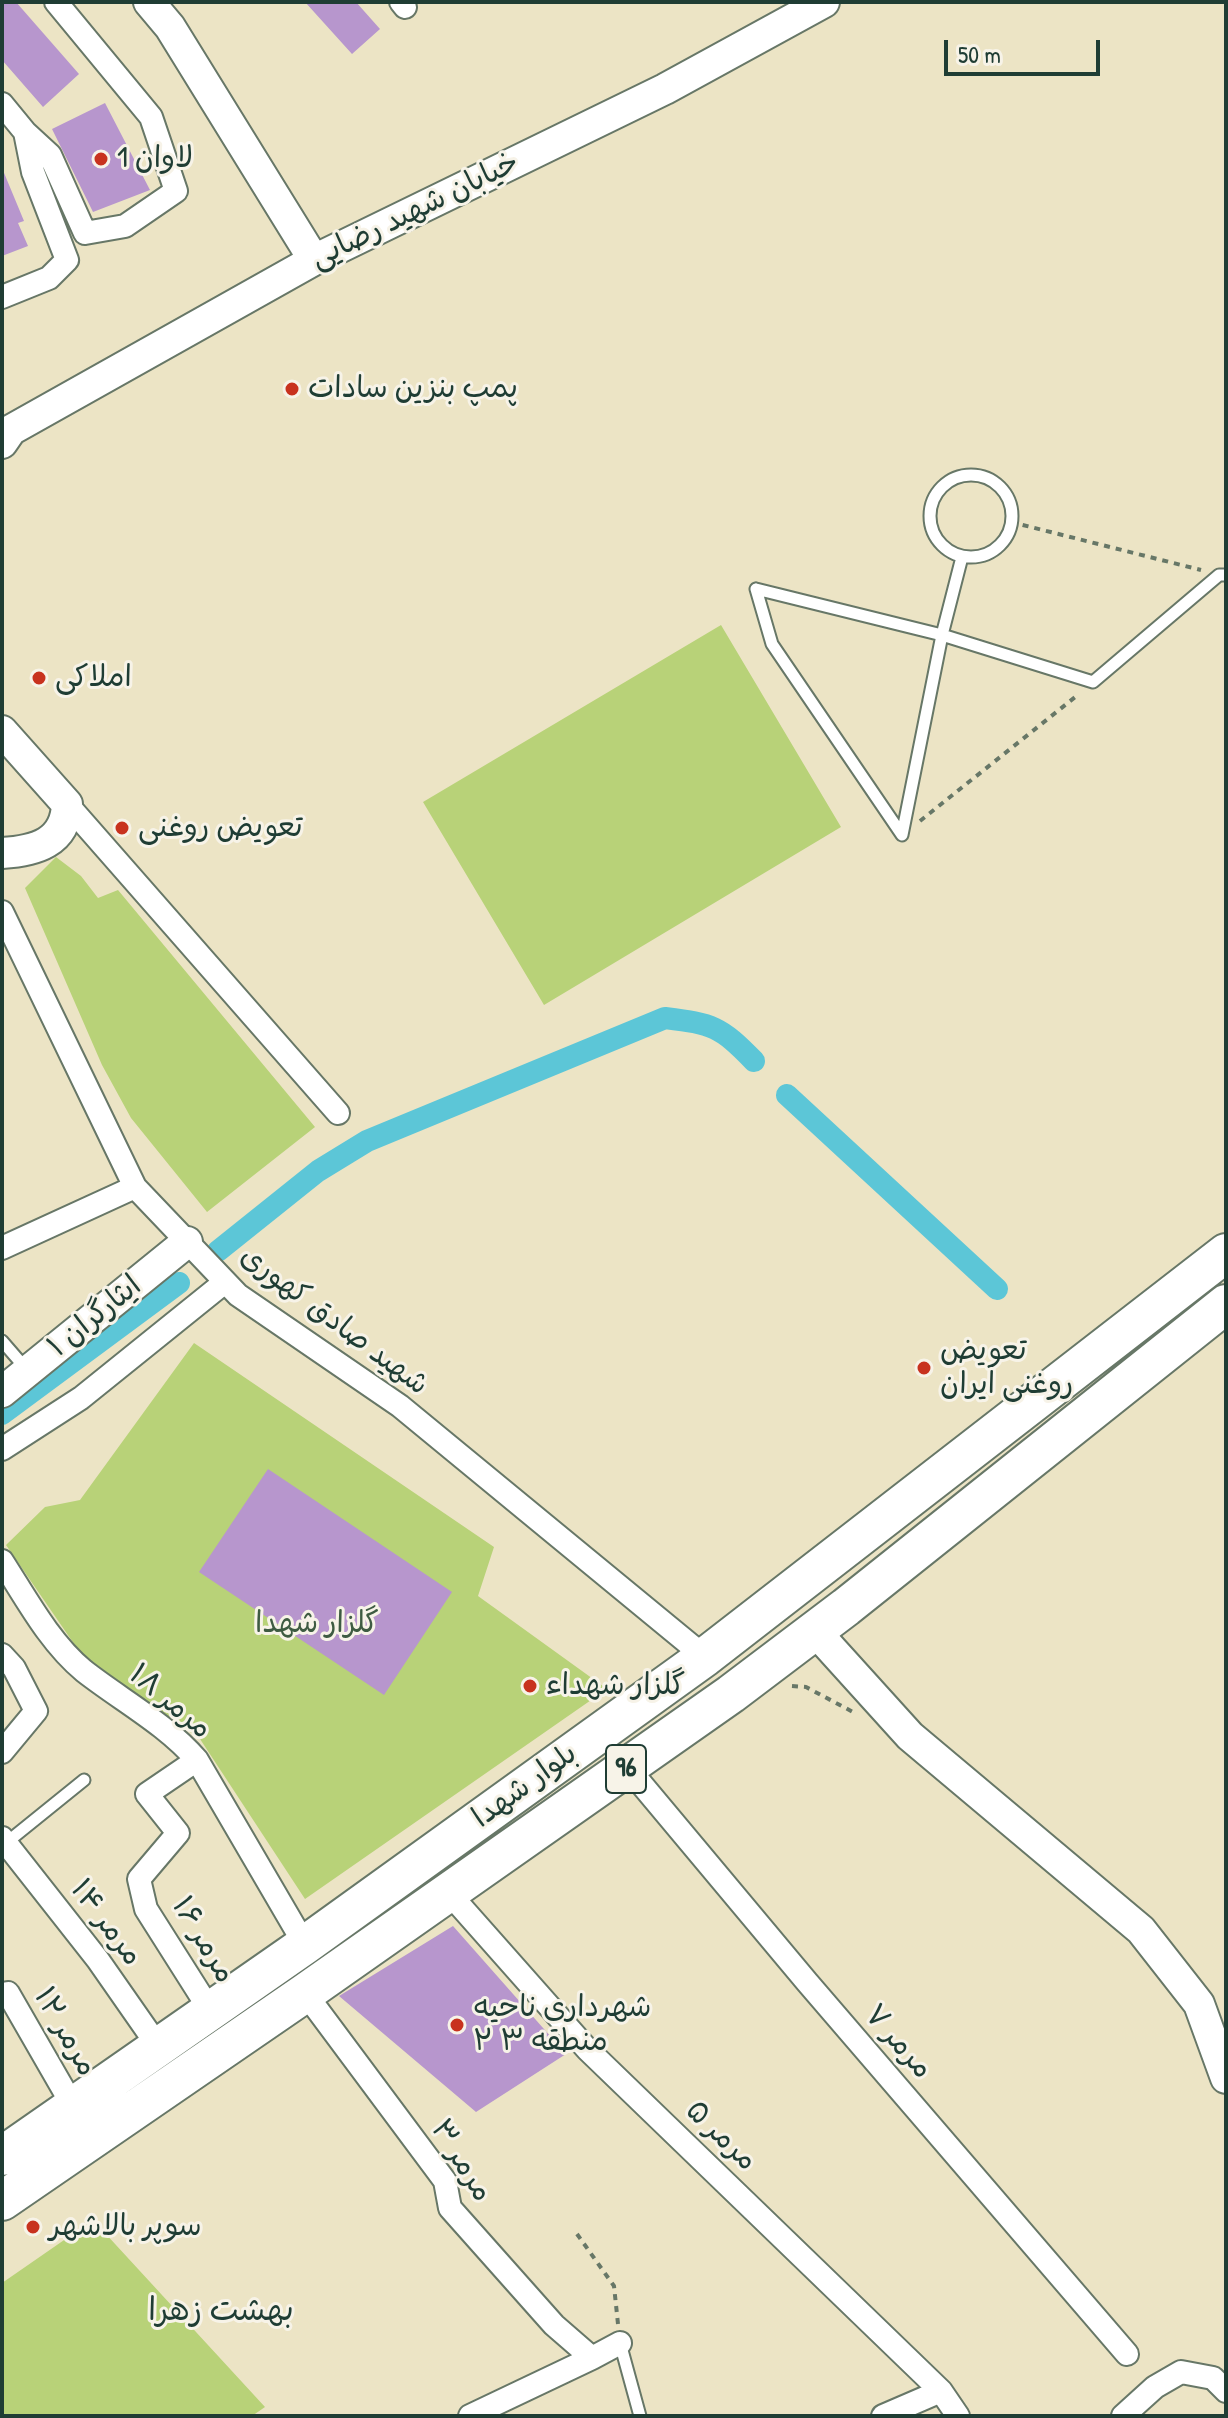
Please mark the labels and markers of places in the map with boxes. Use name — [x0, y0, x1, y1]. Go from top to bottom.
place label: لاوان 1 — [117, 141, 193, 177]
marker: لاوان 1 — [92, 150, 110, 168]
place label: پمپ بنزین سادات — [308, 371, 518, 407]
marker: پمپ بنزین سادات — [283, 380, 301, 398]
place label: املاکی — [55, 660, 132, 696]
marker: املاکی — [30, 669, 48, 687]
place label: تعویض روغنی — [138, 810, 303, 846]
marker: تعویض روغنی — [113, 819, 131, 837]
place label: تعویض روغنی ایران — [940, 1333, 1073, 1404]
marker: تعویض روغنی ایران — [915, 1359, 933, 1377]
place label: گلزار شهداء — [546, 1668, 685, 1704]
marker: گلزار شهداء — [521, 1677, 539, 1695]
place label: شهرداری ناحیه ۲ منطقه ۳ — [473, 1990, 651, 2060]
marker: شهرداری ناحیه ۲ منطقه ۳ — [448, 2016, 466, 2034]
place label: سوپر بالاشهر — [49, 2209, 202, 2245]
marker: سوپر بالاشهر — [24, 2218, 42, 2236]

